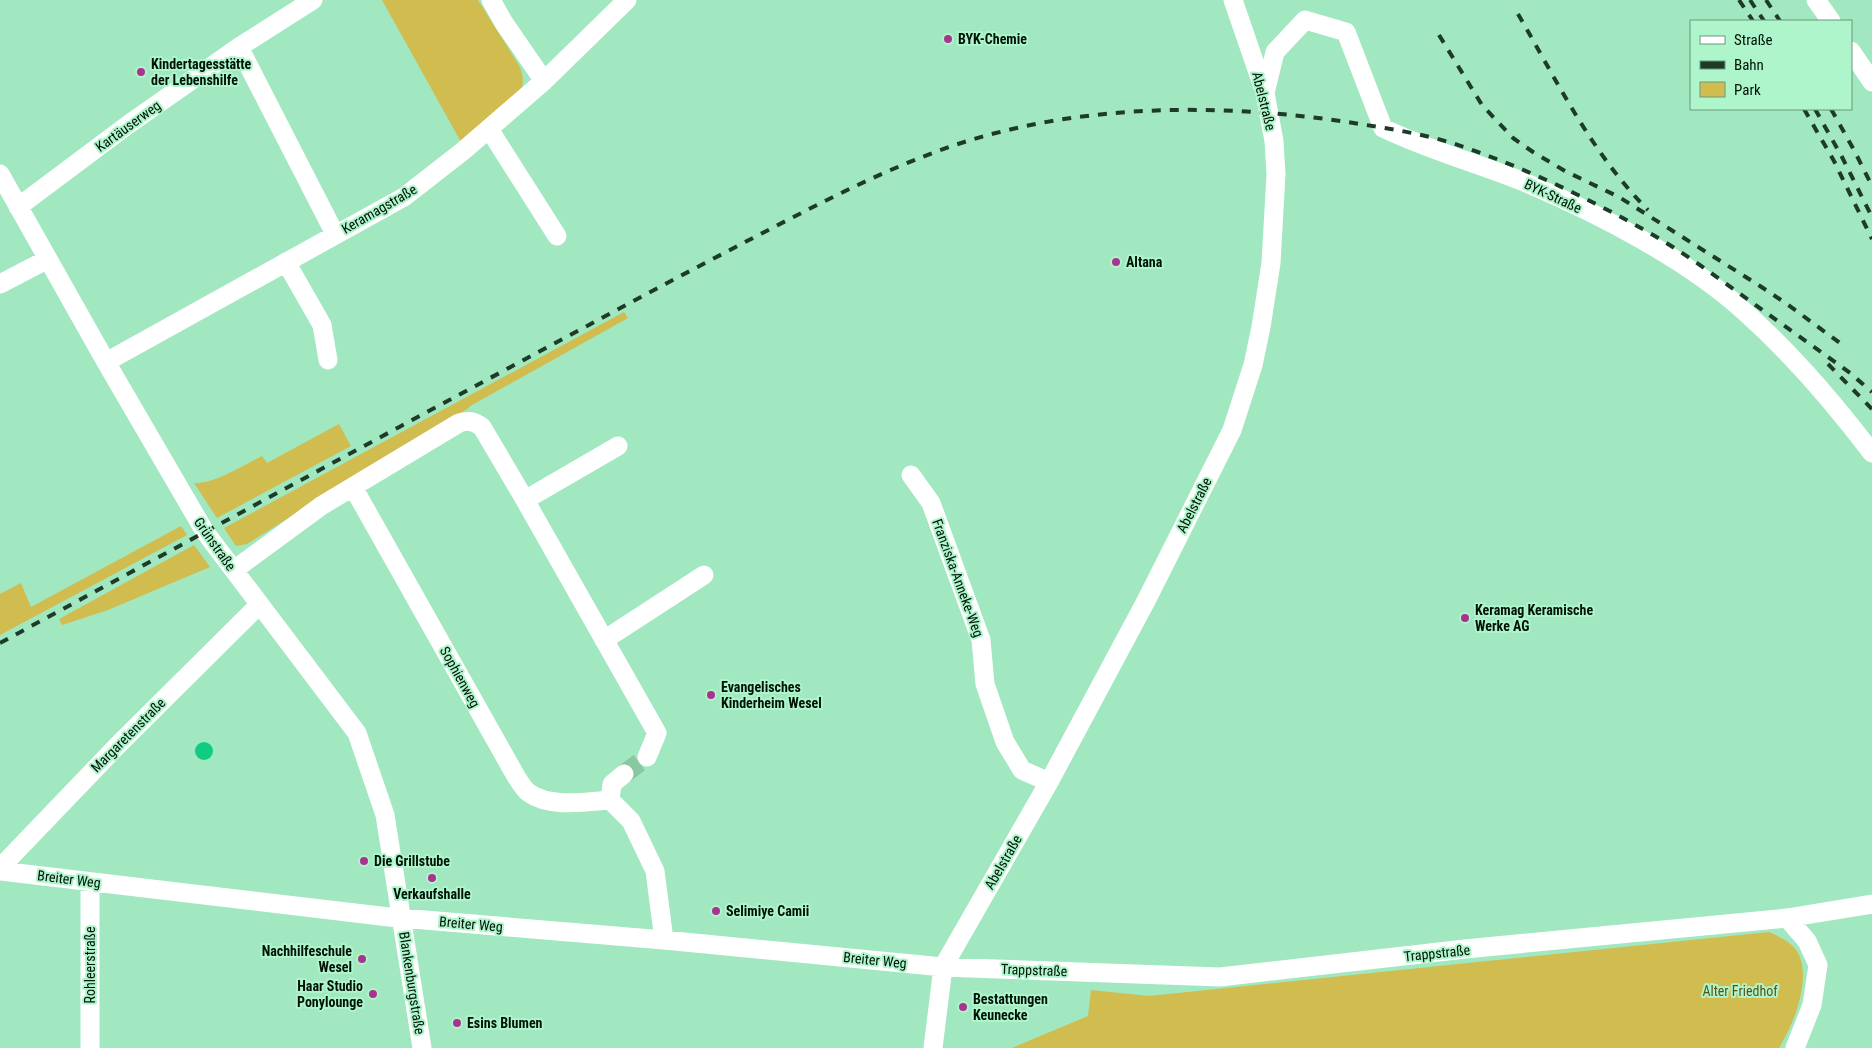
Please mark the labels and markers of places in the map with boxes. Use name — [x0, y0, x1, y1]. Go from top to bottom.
place label: BYK-Chemie — [958, 31, 1027, 47]
marker: BYK-Chemie — [942, 33, 954, 45]
place label: Kindertagesstätte der Lebenshilfe — [151, 56, 252, 88]
marker: Kindertagesstätte der Lebenshilfe — [135, 66, 147, 78]
place label: Altana — [1126, 254, 1163, 270]
marker: Altana — [1110, 256, 1122, 268]
place label: Keramag Keramische Werke AG — [1475, 602, 1593, 634]
marker: Keramag Keramische Werke AG — [1459, 612, 1471, 624]
place label: Evangelisches Kinderheim Wesel — [721, 679, 822, 711]
marker: Evangelisches Kinderheim Wesel — [705, 689, 717, 701]
place label: Die Grillstube — [374, 853, 450, 869]
marker: Die Grillstube — [358, 855, 370, 867]
marker: Verkaufshalle — [426, 872, 438, 884]
place label: Verkaufshalle — [393, 886, 471, 902]
place label: Selimiye Camii — [726, 903, 809, 919]
marker: Selimiye Camii — [710, 905, 722, 917]
place label: Nachhilfeschule Wesel — [262, 943, 352, 975]
marker: Nachhilfeschule Wesel — [356, 953, 368, 965]
place label: Haar Studio Ponylounge — [297, 978, 363, 1010]
marker: Haar Studio Ponylounge — [367, 988, 379, 1000]
place label: Bestattungen Keunecke — [973, 991, 1048, 1023]
marker: Bestattungen Keunecke — [957, 1001, 969, 1013]
place label: Esins Blumen — [467, 1015, 543, 1031]
marker: Esins Blumen — [451, 1017, 463, 1029]

